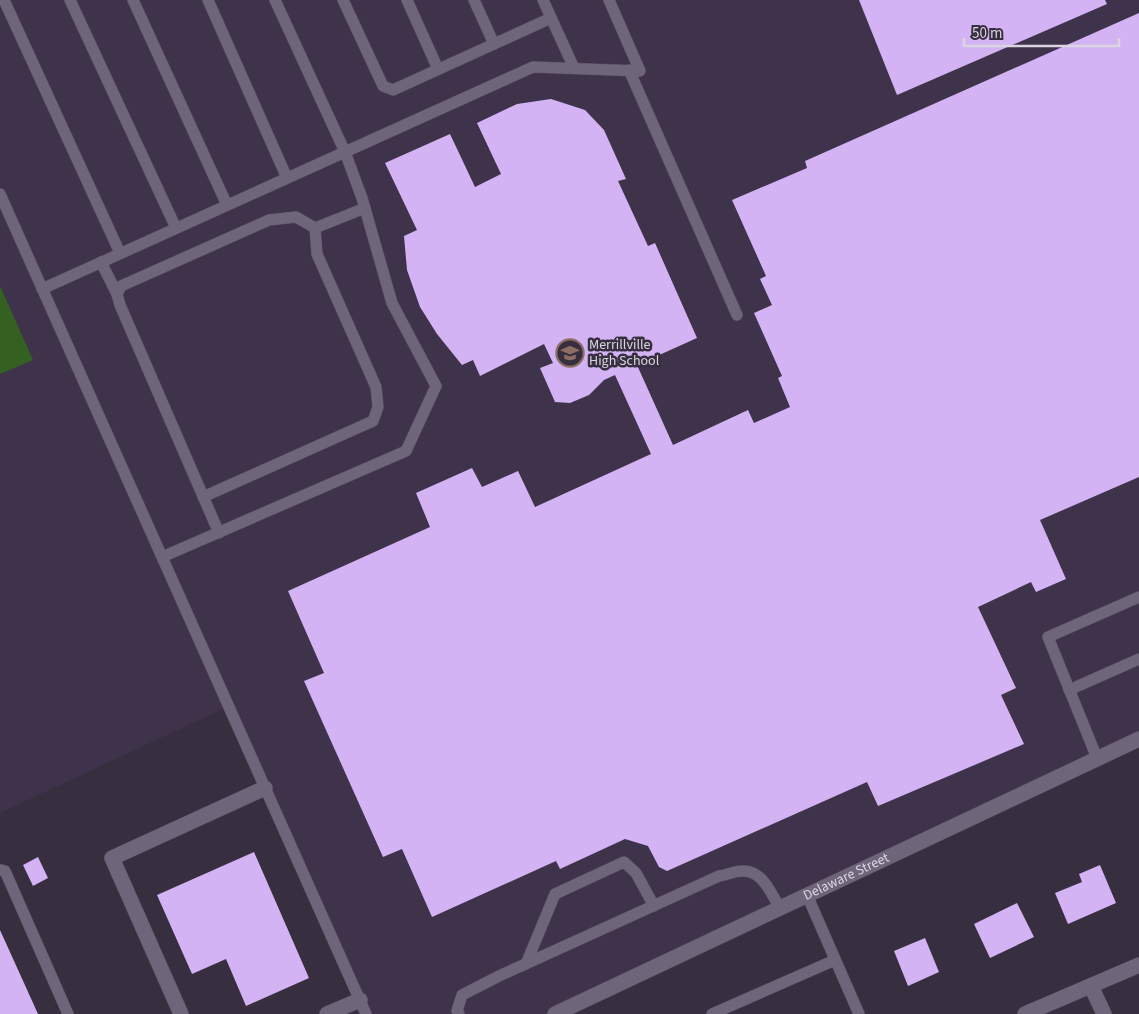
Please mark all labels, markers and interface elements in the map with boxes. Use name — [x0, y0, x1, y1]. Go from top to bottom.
scale bar — [964, 15, 1119, 47]
text: 50 m — [972, 23, 1002, 44]
place label: Merrillville High School — [589, 335, 660, 371]
school or university icon: Merrillville High School — [555, 338, 585, 368]
street label: Delaware Street — [800, 848, 893, 906]

